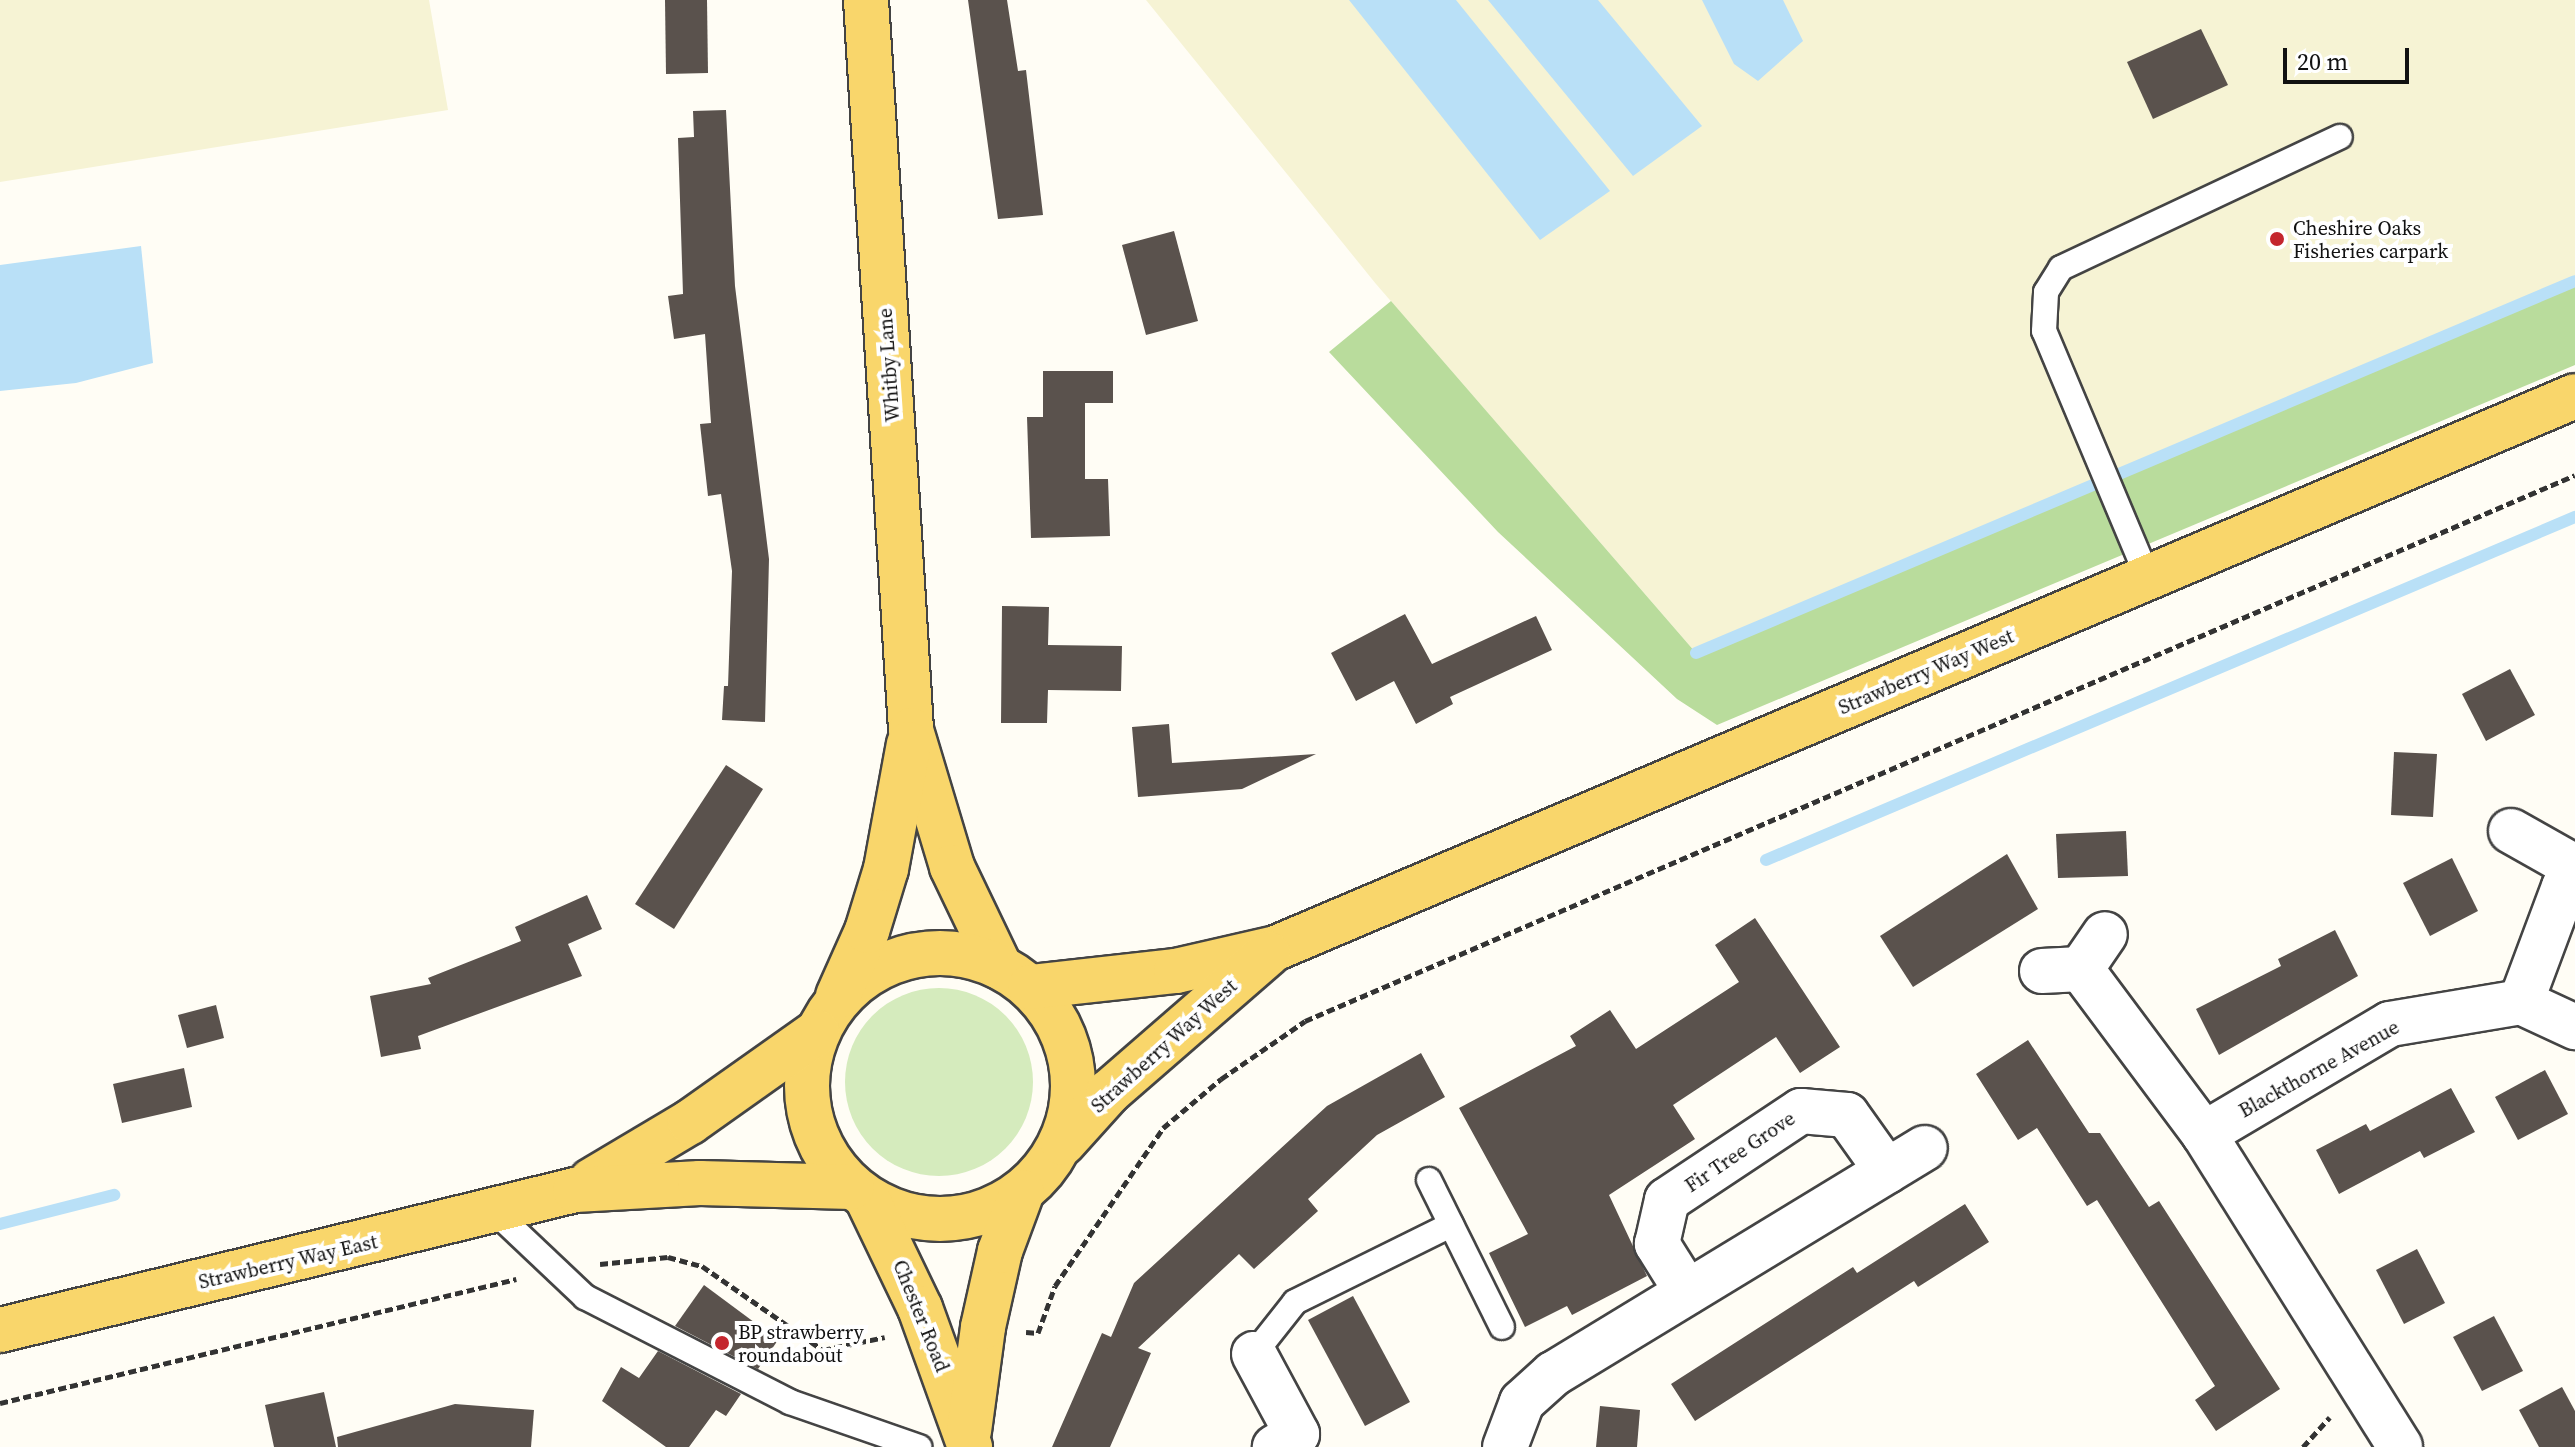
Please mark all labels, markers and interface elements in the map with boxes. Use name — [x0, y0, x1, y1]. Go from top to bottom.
scale bar — [2287, 32, 2413, 82]
text: 20 m — [2297, 45, 2348, 78]
place label: Cheshire Oaks Fisheries carpark — [2293, 216, 2448, 263]
marker: Cheshire Oaks Fisheries carpark — [2268, 230, 2286, 248]
street label: Whitby Lane — [873, 307, 905, 423]
street label: Strawberry Way West — [1834, 624, 2018, 720]
street label: Strawberry Way West — [1086, 974, 1242, 1118]
street label: Blackthorne Avenue — [2235, 1015, 2403, 1123]
street label: Fir Tree Grove — [1680, 1106, 1800, 1198]
street label: Strawberry Way East — [196, 1230, 380, 1294]
street label: Chester Road — [888, 1256, 954, 1376]
place label: BP strawberry roundabout — [738, 1320, 864, 1367]
marker: BP strawberry roundabout — [713, 1334, 731, 1352]

